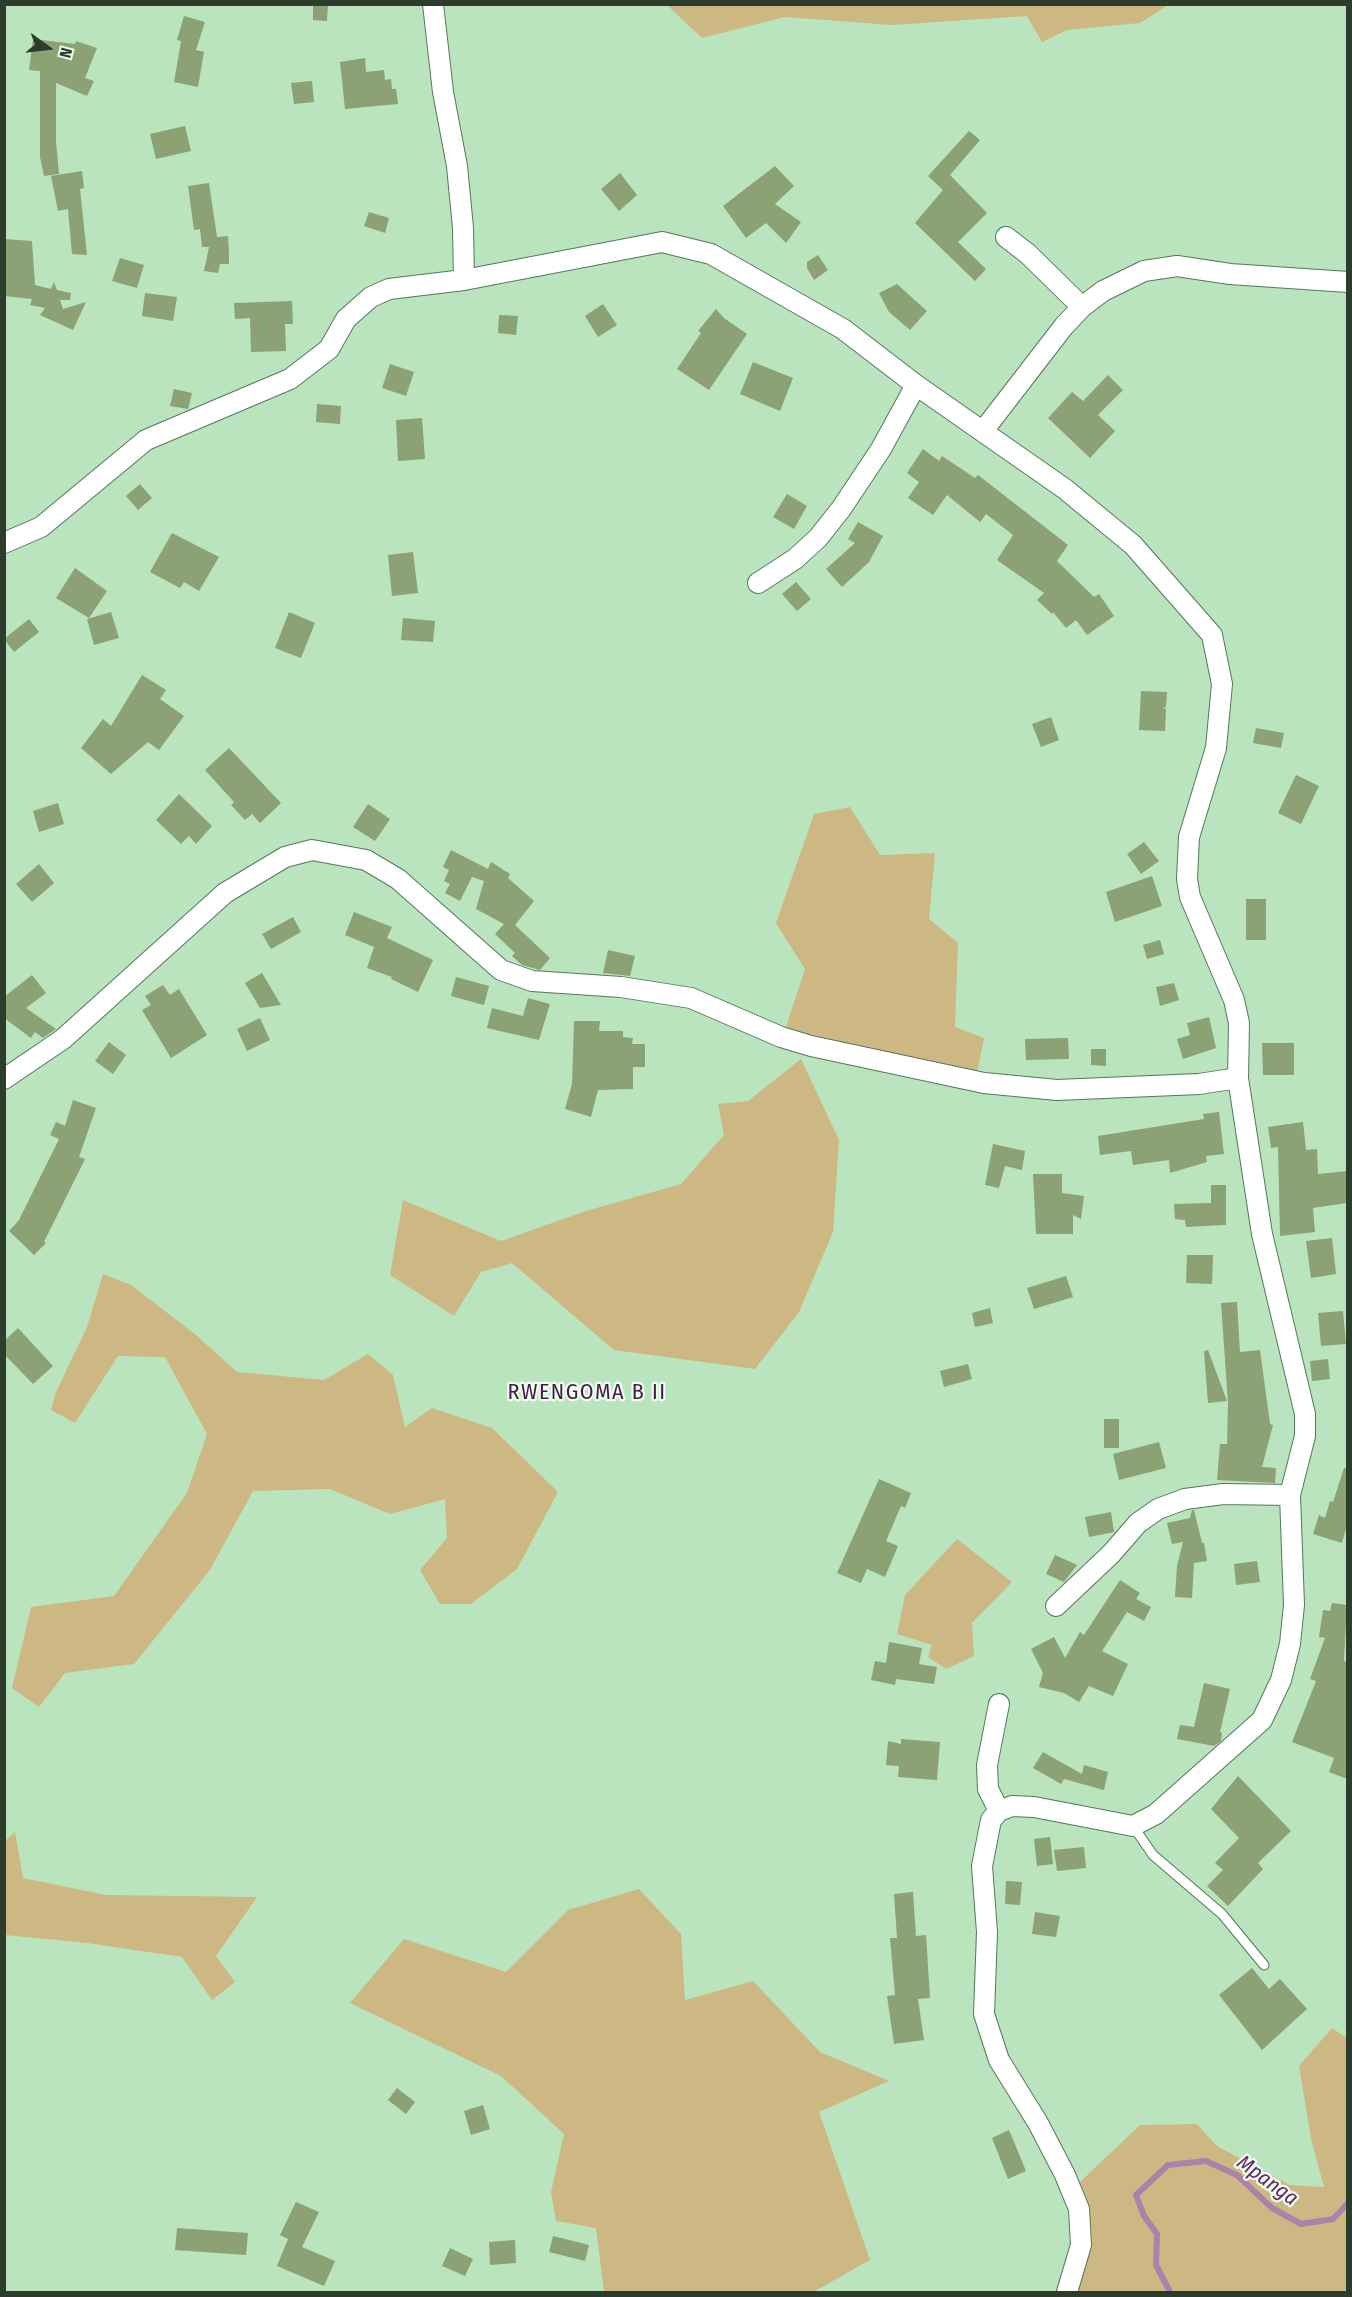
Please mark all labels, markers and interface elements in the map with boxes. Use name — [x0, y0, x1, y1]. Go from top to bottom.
north arrow — [18, 18, 78, 78]
text: N — [55, 46, 76, 60]
district label: RWENGOMA B II — [507, 1380, 667, 1406]
water label: Mpanga — [1231, 2150, 1303, 2212]

